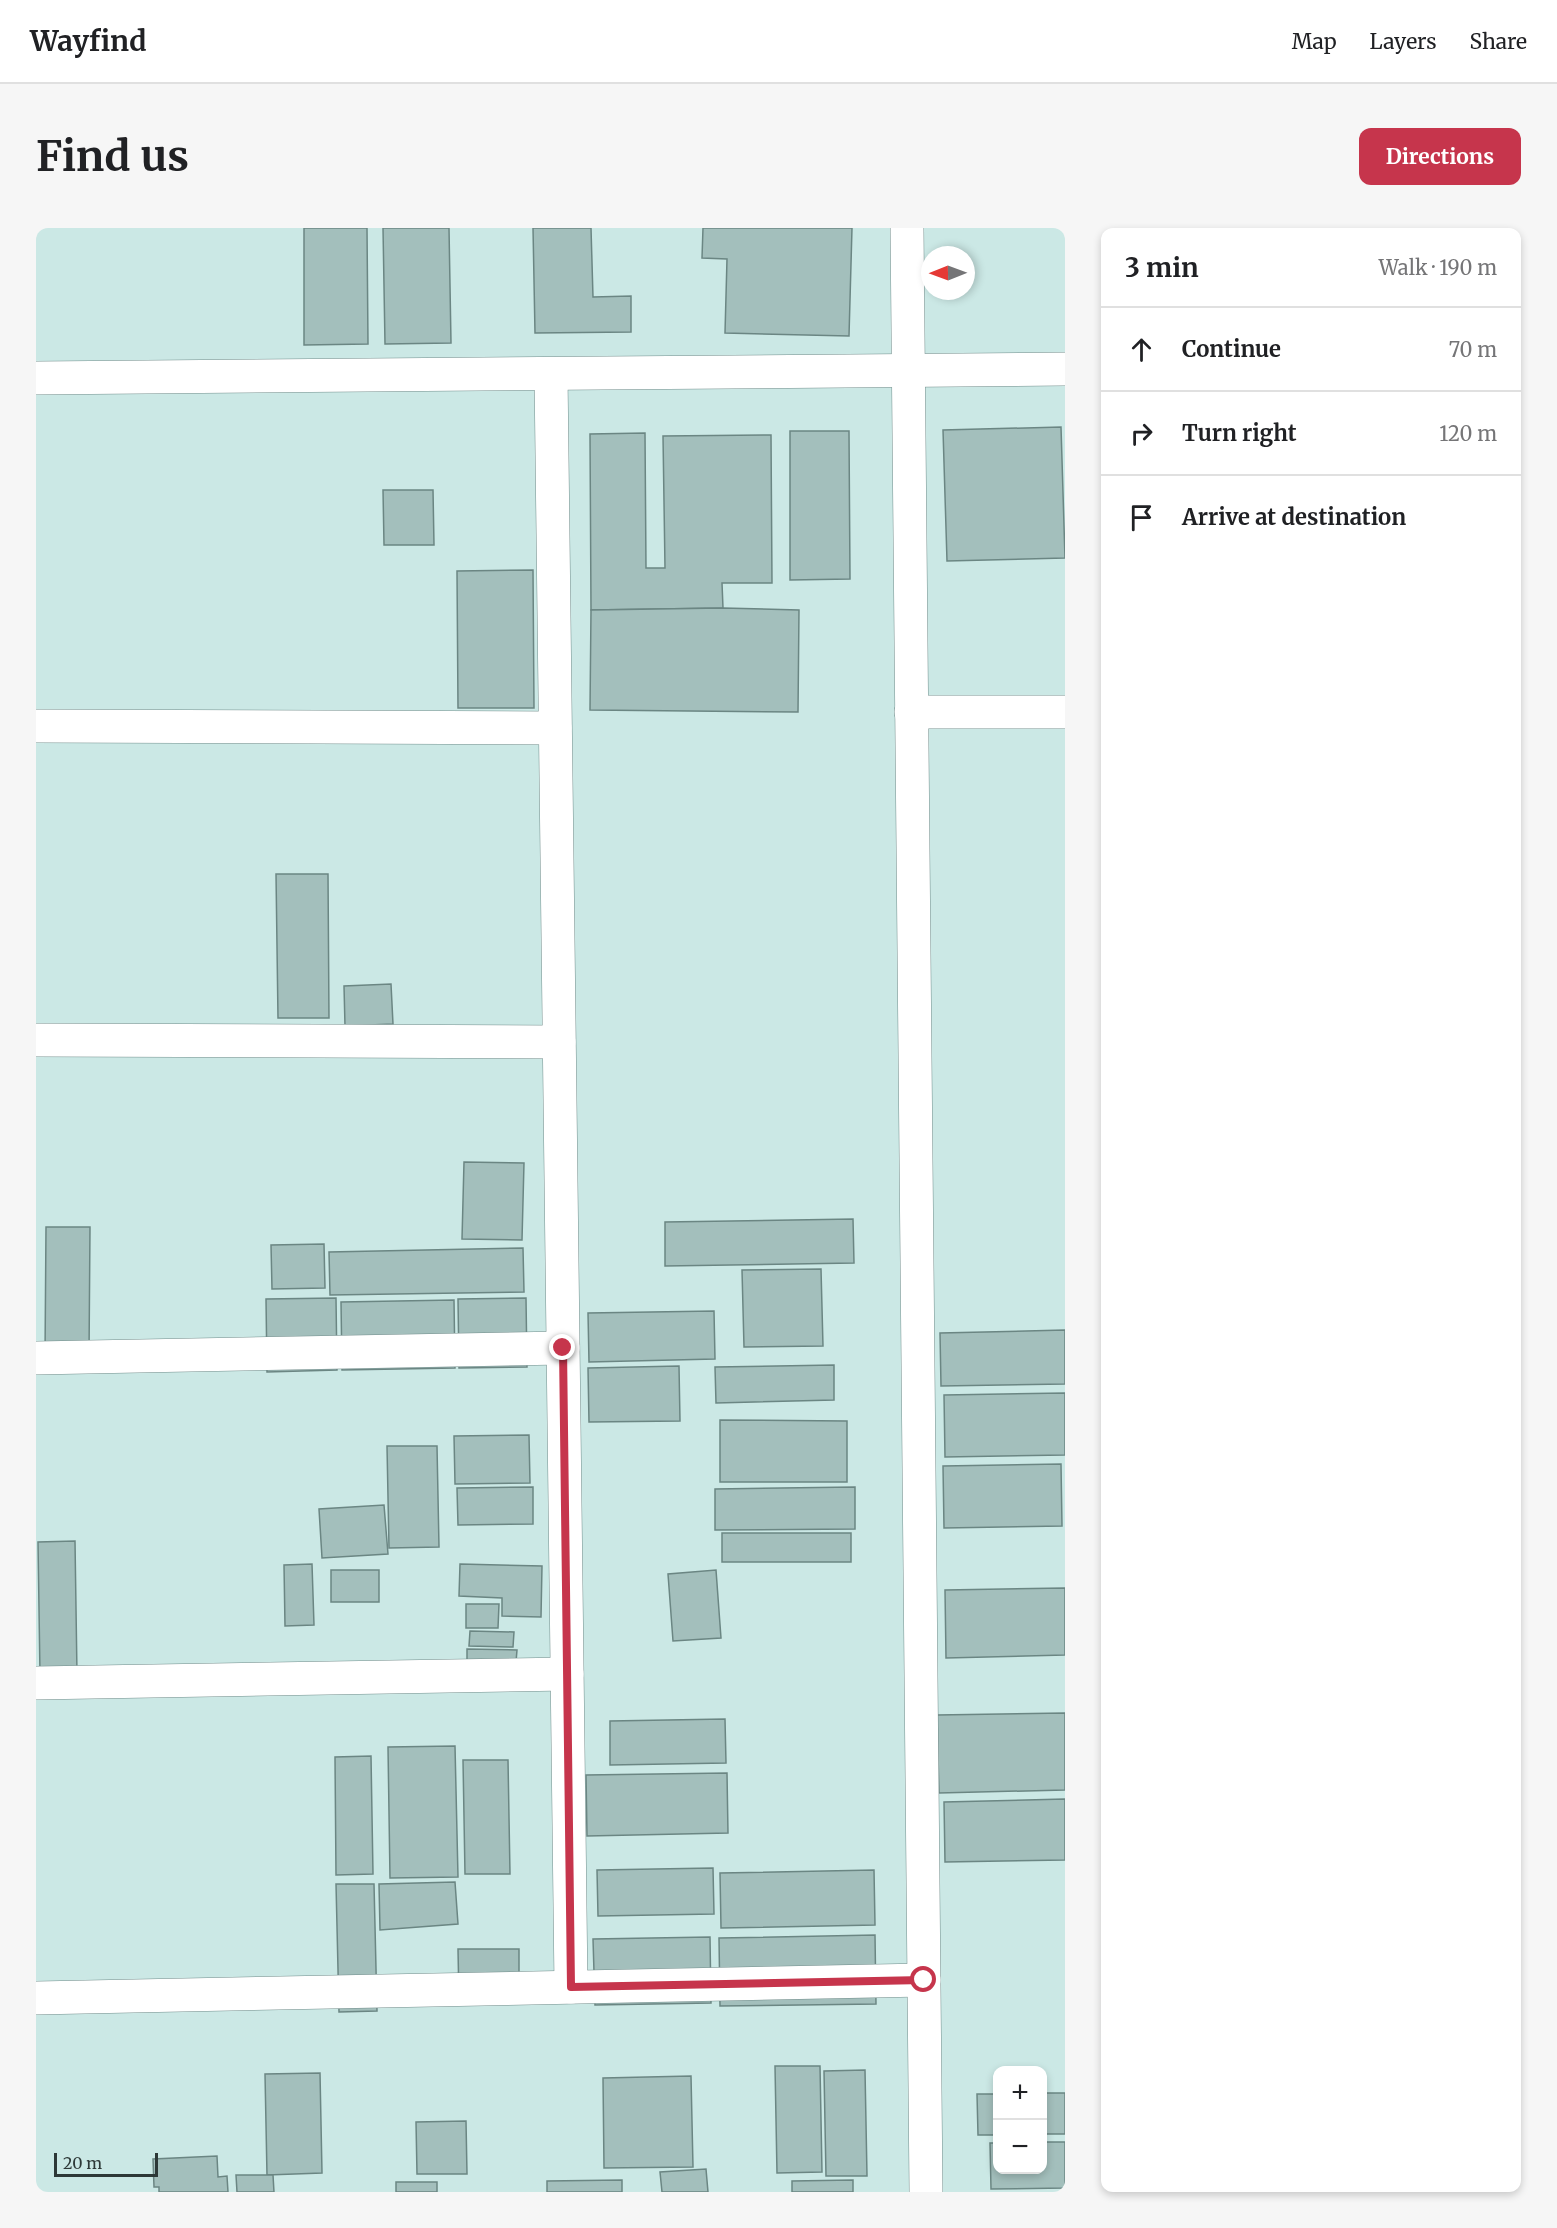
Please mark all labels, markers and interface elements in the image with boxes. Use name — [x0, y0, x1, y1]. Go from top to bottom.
text: Wayfind — [30, 23, 146, 59]
text: Map — [1292, 28, 1337, 55]
text: Layers — [1370, 28, 1437, 55]
text: Share — [1470, 28, 1527, 55]
button: Directions — [1359, 128, 1521, 185]
text: Find us — [36, 130, 189, 182]
north arrow — [921, 246, 975, 300]
text: 3 min — [1125, 251, 1199, 284]
text: Walk · 190 m — [1379, 255, 1497, 280]
icon: ahead — [1125, 333, 1158, 366]
text: Continue — [1182, 335, 1281, 363]
text: 70 m — [1449, 337, 1497, 362]
icon: right — [1125, 417, 1158, 450]
text: Turn right — [1182, 419, 1296, 447]
text: 120 m — [1439, 421, 1497, 446]
icon: arrive — [1125, 501, 1158, 534]
text: Arrive at destination — [1182, 503, 1406, 531]
route end — [549, 1334, 575, 1360]
route start — [910, 1966, 936, 1992]
map controls — [993, 2066, 1047, 2174]
button: + — [993, 2066, 1047, 2120]
button: − — [993, 2120, 1047, 2174]
scale bar — [54, 2150, 158, 2178]
text: 20 m — [63, 2153, 102, 2173]

